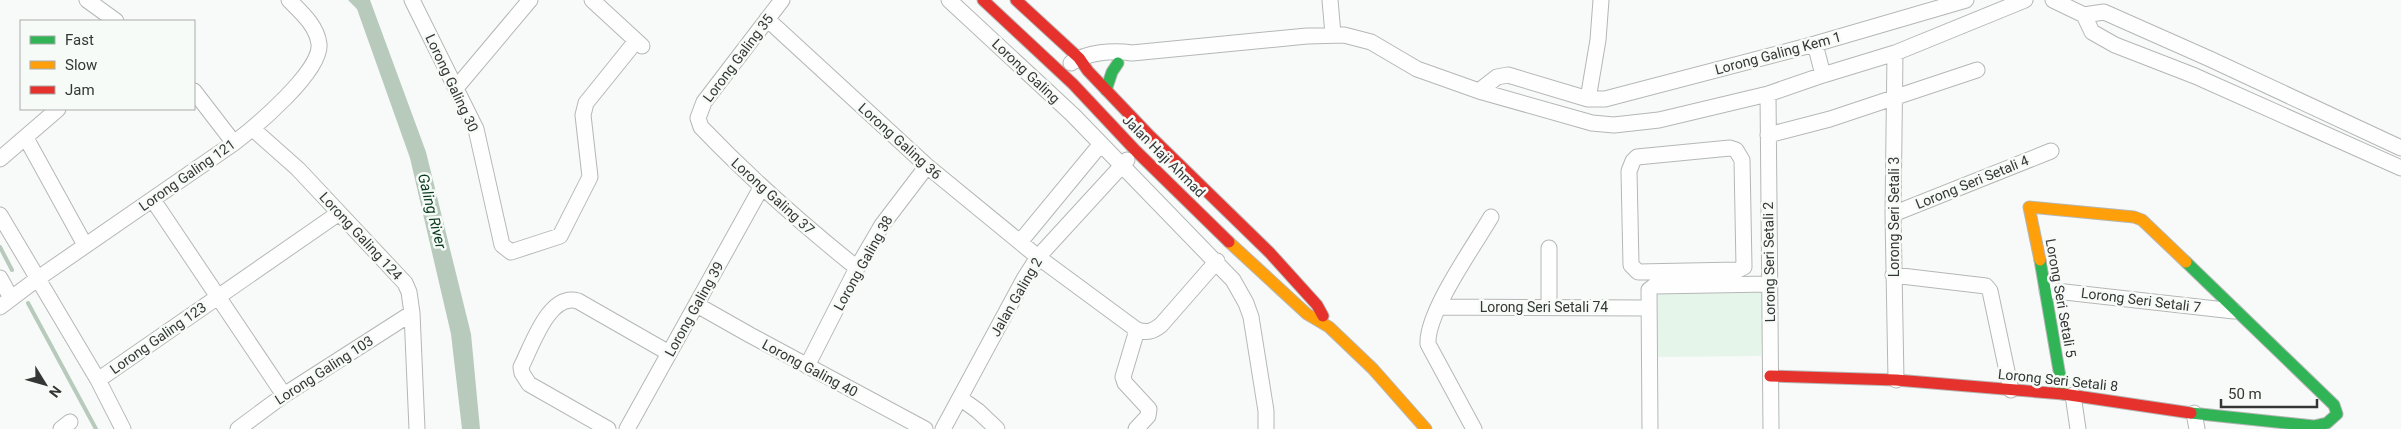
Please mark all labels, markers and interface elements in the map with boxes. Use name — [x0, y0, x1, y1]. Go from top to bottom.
street label: Lorong Galing 35 — [700, 11, 776, 105]
legend — [20, 20, 195, 110]
street label: Lorong Galing Kem 1 — [1713, 28, 1843, 78]
text: Fast — [65, 31, 94, 49]
street label: Lorong Galing 30 — [422, 32, 482, 135]
street label: Lorong Galing — [989, 36, 1063, 106]
text: Slow — [65, 56, 97, 74]
text: Jam — [65, 81, 95, 99]
street label: Lorong Galing 36 — [855, 100, 945, 182]
street label: Jalan Haji Ahmad — [1119, 111, 1209, 201]
street label: Lorong Galing 121 — [136, 136, 238, 214]
street label: Lorong Seri Setali 4 — [1913, 152, 2031, 212]
street label: Lorong Galing 37 — [728, 155, 818, 237]
street label: Lorong Seri Setali 3 — [1886, 157, 1902, 277]
water label: Galing River — [414, 172, 450, 252]
street label: Lorong Galing 124 — [316, 189, 406, 283]
street label: Lorong Seri Setali 2 — [1760, 201, 1778, 322]
street label: Lorong Galing 38 — [830, 213, 896, 313]
street label: Lorong Seri Setali 5 — [2043, 237, 2079, 359]
street label: Jalan Galing 2 — [987, 255, 1045, 339]
street label: Lorong Galing 39 — [661, 259, 727, 359]
street label: Lorong Seri Setali 7 — [2080, 285, 2202, 315]
street label: Lorong Galing 123 — [107, 299, 209, 377]
street label: Lorong Seri Setali 74 — [1480, 299, 1608, 315]
street label: Lorong Galing 103 — [272, 332, 376, 408]
street label: Lorong Galing 40 — [759, 336, 861, 400]
north arrow — [20, 359, 70, 409]
street label: Lorong Seri Setali 8 — [1997, 366, 2119, 394]
scale bar — [2221, 376, 2317, 408]
text: N — [46, 383, 65, 401]
text: 50 m — [2228, 385, 2262, 403]

